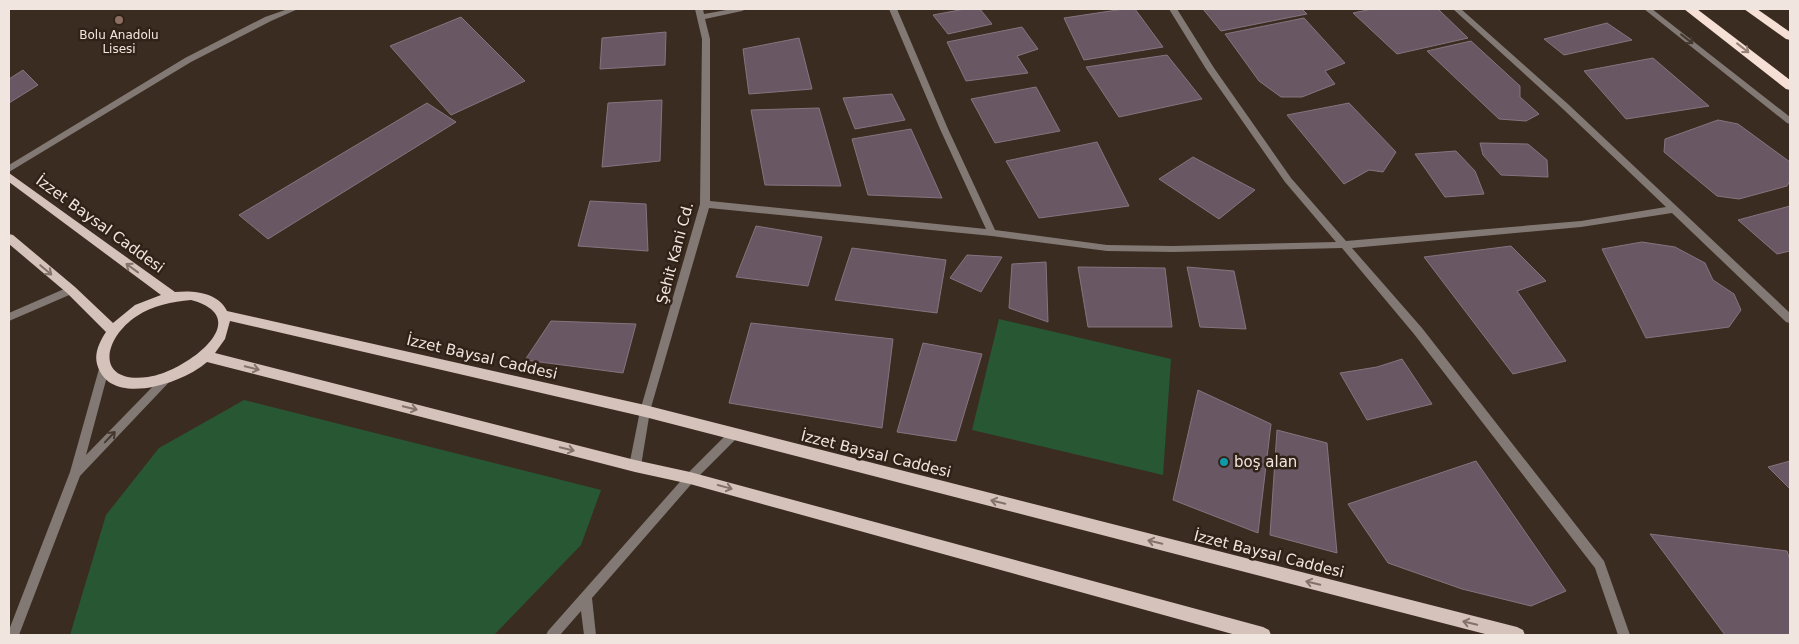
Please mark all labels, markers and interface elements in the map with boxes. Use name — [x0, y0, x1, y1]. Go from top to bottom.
marker: Bolu Anadolu Lisesi — [113, 14, 125, 26]
place label: Bolu Anadolu Lisesi — [79, 28, 159, 56]
one-way arrow — [1680, 33, 1693, 44]
one-way arrow — [1736, 43, 1749, 54]
street label: İzzet Baysal Caddesi — [32, 171, 168, 277]
street label: Şehit Kani Cd. — [653, 200, 697, 306]
one-way arrow — [125, 263, 139, 273]
one-way arrow — [39, 264, 52, 275]
street label: İzzet Baysal Caddesi — [405, 330, 559, 383]
one-way arrow — [244, 364, 260, 373]
one-way arrow — [401, 404, 417, 414]
street label: İzzet Baysal Caddesi — [799, 426, 953, 481]
one-way arrow — [104, 431, 116, 444]
one-way arrow — [558, 445, 574, 454]
place label: boş alan — [1234, 453, 1297, 471]
marker: boş alan — [1218, 456, 1230, 468]
one-way arrow — [716, 483, 732, 493]
one-way arrow — [990, 496, 1006, 506]
street label: İzzet Baysal Caddesi — [1192, 526, 1346, 581]
one-way arrow — [1148, 537, 1164, 546]
one-way arrow — [1305, 577, 1321, 587]
one-way arrow — [1462, 618, 1478, 627]

